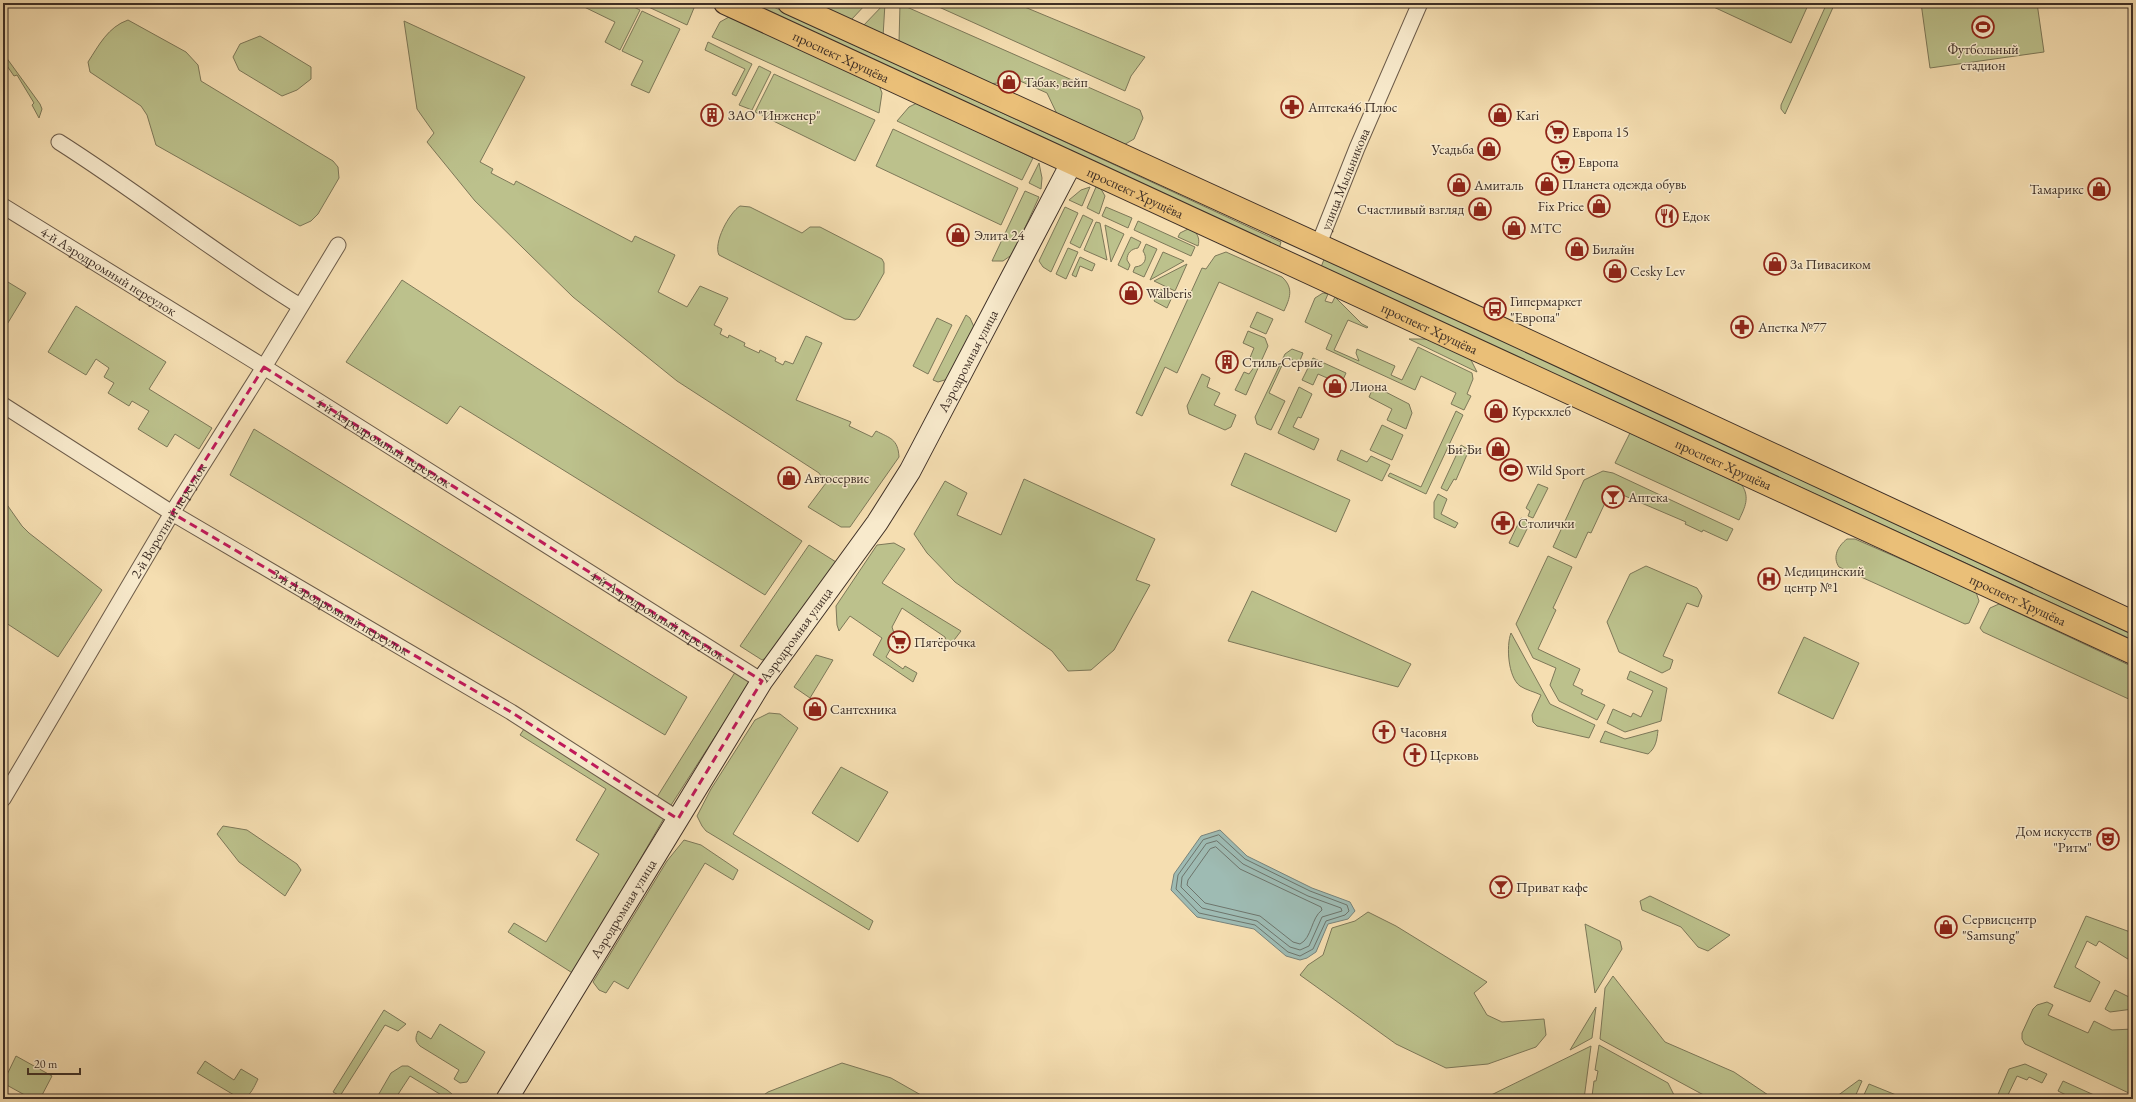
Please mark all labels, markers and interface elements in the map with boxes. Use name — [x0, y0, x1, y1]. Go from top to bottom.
sports icon: Футбольный стадион — [1970, 14, 1996, 40]
street label: проспект Хрущёва — [790, 27, 893, 87]
place label: Футбольный стадион — [1947, 40, 2019, 74]
shop icon: Табак, вейп — [996, 69, 1022, 95]
place label: Табак, вейп — [1024, 73, 1088, 91]
pharmacy icon: Аптека46 Плюс — [1279, 94, 1305, 120]
place label: Аптека46 Плюс — [1307, 98, 1398, 116]
building icon: ЗАО "Инженер" — [699, 102, 725, 128]
shop icon: Kari — [1487, 102, 1513, 128]
place label: ЗАО "Инженер" — [728, 106, 821, 124]
place label: Kari — [1516, 106, 1540, 124]
supermarket icon: Европа 15 — [1544, 119, 1570, 145]
place label: Европа 15 — [1572, 123, 1629, 141]
street label: улица Мыльникова — [1316, 125, 1374, 233]
shop icon: Усадьба — [1476, 136, 1502, 162]
place label: Усадьба — [1430, 140, 1474, 158]
supermarket icon: Европа — [1550, 149, 1576, 175]
place label: Европа — [1578, 153, 1619, 171]
street label: проспект Хрущёва — [1084, 162, 1187, 223]
shop icon: Планета одежда обувь — [1534, 171, 1560, 197]
shop icon: Амиталь — [1446, 172, 1472, 198]
place label: Планета одежда обувь — [1562, 175, 1687, 193]
place label: Амиталь — [1473, 176, 1524, 194]
shop icon: Тамарикс — [2086, 176, 2112, 202]
place label: Тамарикс — [2029, 180, 2084, 198]
shop icon: Fix Price — [1586, 193, 1612, 219]
shop icon: Счастливый взгляд — [1467, 196, 1493, 222]
place label: Fix Price — [1538, 197, 1585, 215]
place label: Счастливый взгляд — [1357, 200, 1465, 218]
restaurant icon: Едок — [1654, 203, 1680, 229]
place label: Едок — [1682, 207, 1710, 225]
shop icon: МТС — [1501, 215, 1527, 241]
place label: МТС — [1530, 219, 1562, 237]
street label: 4-й Аэродромный переулок — [37, 222, 180, 320]
shop icon: Элита 24 — [945, 222, 971, 248]
place label: Элита 24 — [974, 226, 1025, 244]
shop icon: Билайн — [1564, 236, 1590, 262]
place label: Билайн — [1592, 240, 1635, 258]
shop icon: За Пивасиком — [1762, 251, 1788, 277]
place label: За Пивасиком — [1790, 255, 1871, 273]
shop icon: Cesky Lev — [1602, 258, 1628, 284]
place label: Cesky Lev — [1630, 262, 1686, 280]
shop icon: Walberis — [1118, 280, 1144, 306]
place label: Walberis — [1146, 284, 1192, 302]
place label: Гипермаркет "Европа" — [1510, 292, 1582, 326]
bus stop icon: Гипермаркет "Европа" — [1482, 296, 1508, 322]
street label: проспект Хрущёва — [1378, 298, 1481, 358]
street label: Аэродромная улица — [933, 306, 1002, 416]
pharmacy icon: Апетка №77 — [1729, 314, 1755, 340]
place label: Апетка №77 — [1757, 318, 1827, 336]
building icon: Стиль-Сервис — [1214, 349, 1240, 375]
place label: Стиль-Сервис — [1242, 353, 1323, 371]
shop icon: Лиона — [1322, 373, 1348, 399]
place label: Лиона — [1350, 377, 1388, 395]
street label: 4-й Аэродромный переулок — [312, 393, 455, 492]
shop icon: Курскхлеб — [1483, 398, 1509, 424]
place label: Курскхлеб — [1512, 402, 1571, 420]
street label: проспект Хрущёва — [1673, 434, 1775, 494]
shop icon: Би-Би — [1485, 436, 1511, 462]
place label: Би-Би — [1447, 440, 1483, 458]
sports icon: Wild Sport — [1498, 457, 1524, 483]
street label: 2-й Воротний переулок — [126, 459, 211, 582]
place label: Wild Sport — [1526, 461, 1586, 479]
shop icon: Автосервис — [776, 465, 802, 491]
place label: Автосервис — [803, 469, 870, 487]
bar icon: Аптека — [1600, 484, 1626, 510]
place label: Аптека — [1627, 488, 1668, 506]
pharmacy icon: Столички — [1490, 510, 1516, 536]
place label: Столички — [1518, 514, 1575, 532]
place label: Медицинский центр №1 — [1784, 562, 1865, 596]
street label: 3-й Аэродромный переулок — [268, 564, 413, 660]
street label: 4-й Аэродромный переулок — [587, 566, 729, 665]
hospital icon: Медицинский центр №1 — [1756, 566, 1782, 592]
street label: проспект Хрущёва — [1967, 570, 2069, 630]
street label: Аэродромная улица — [755, 583, 837, 686]
supermarket icon: Пятёрочка — [886, 629, 912, 655]
place label: Пятёрочка — [914, 633, 976, 651]
shop icon: Сантехника — [802, 696, 828, 722]
place label: Сантехника — [830, 700, 897, 718]
church icon: Часовня — [1371, 719, 1397, 745]
place label: Часовня — [1400, 723, 1447, 741]
church icon: Церковь — [1402, 742, 1428, 768]
place label: Церковь — [1430, 746, 1479, 764]
place label: Дом искусств "Ритм" — [2016, 822, 2092, 856]
theatre icon: Дом искусств "Ритм" — [2095, 826, 2121, 852]
street label: Аэродромная улица — [585, 855, 661, 962]
bar icon: Приват кафе — [1488, 874, 1514, 900]
place label: Приват кафе — [1516, 878, 1589, 896]
place label: Сервисцентр "Samsung" — [1962, 910, 2036, 944]
shop icon: Сервисцентр "Samsung" — [1933, 914, 1959, 940]
scale bar — [28, 1050, 80, 1076]
text: 20 m — [34, 1056, 58, 1072]

